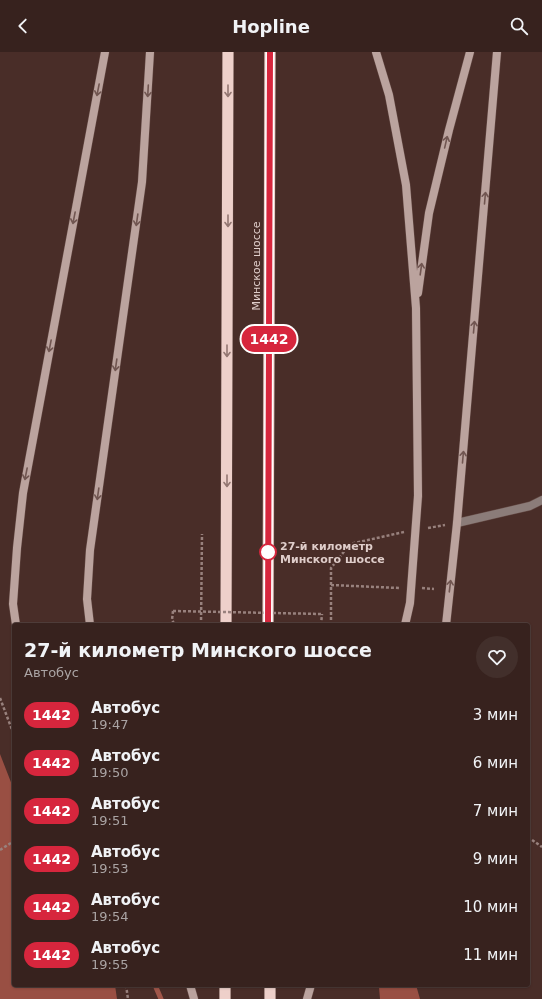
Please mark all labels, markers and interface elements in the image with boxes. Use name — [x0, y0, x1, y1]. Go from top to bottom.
icon: back — [12, 15, 34, 37]
icon: search — [508, 15, 530, 37]
text: Hopline — [232, 16, 310, 37]
one-way arrow — [94, 84, 102, 97]
one-way arrow — [144, 84, 151, 97]
one-way arrow — [224, 84, 232, 97]
one-way arrow — [443, 136, 450, 149]
one-way arrow — [481, 192, 488, 205]
one-way arrow — [70, 211, 78, 224]
one-way arrow — [133, 213, 141, 226]
one-way arrow — [224, 214, 232, 227]
street label: Минское шоссе — [250, 221, 263, 311]
one-way arrow — [417, 263, 425, 276]
one-way arrow — [470, 321, 477, 334]
line badge: 1442 — [241, 326, 297, 352]
text: 1442 — [250, 331, 288, 347]
one-way arrow — [46, 339, 54, 352]
one-way arrow — [223, 344, 231, 357]
one-way arrow — [112, 358, 120, 371]
one-way arrow — [459, 451, 467, 464]
one-way arrow — [22, 467, 30, 480]
one-way arrow — [223, 474, 231, 487]
one-way arrow — [94, 487, 102, 500]
place label: 27-й километр Минского шоссе — [280, 540, 385, 566]
marker: 27-й километр Минского шоссе — [259, 543, 277, 561]
one-way arrow — [446, 580, 454, 593]
button: heart — [476, 636, 518, 678]
text: 27-й километр Минского шоссе — [24, 639, 372, 661]
text: Автобус — [24, 665, 79, 680]
text: Автобус — [91, 699, 160, 717]
text: 3 мин — [473, 706, 518, 724]
text: 1442 — [32, 707, 71, 723]
text: 19:47 — [91, 717, 128, 732]
text: Автобус — [91, 747, 160, 765]
text: 6 мин — [473, 754, 518, 772]
text: 1442 — [32, 755, 71, 771]
text: 19:50 — [91, 765, 128, 780]
text: Автобус — [91, 795, 160, 813]
text: 7 мин — [473, 802, 518, 820]
text: 1442 — [32, 803, 71, 819]
text: 19:51 — [91, 813, 128, 828]
text: Автобус — [91, 843, 160, 861]
text: 9 мин — [473, 850, 518, 868]
text: 1442 — [32, 851, 71, 867]
text: 19:53 — [91, 861, 128, 876]
text: Автобус — [91, 891, 160, 909]
text: 10 мин — [463, 898, 518, 916]
text: 1442 — [32, 899, 71, 915]
text: 19:54 — [91, 909, 128, 924]
text: Автобус — [91, 939, 160, 957]
text: 11 мин — [463, 946, 518, 964]
text: 1442 — [32, 947, 71, 963]
text: 19:55 — [91, 957, 128, 972]

